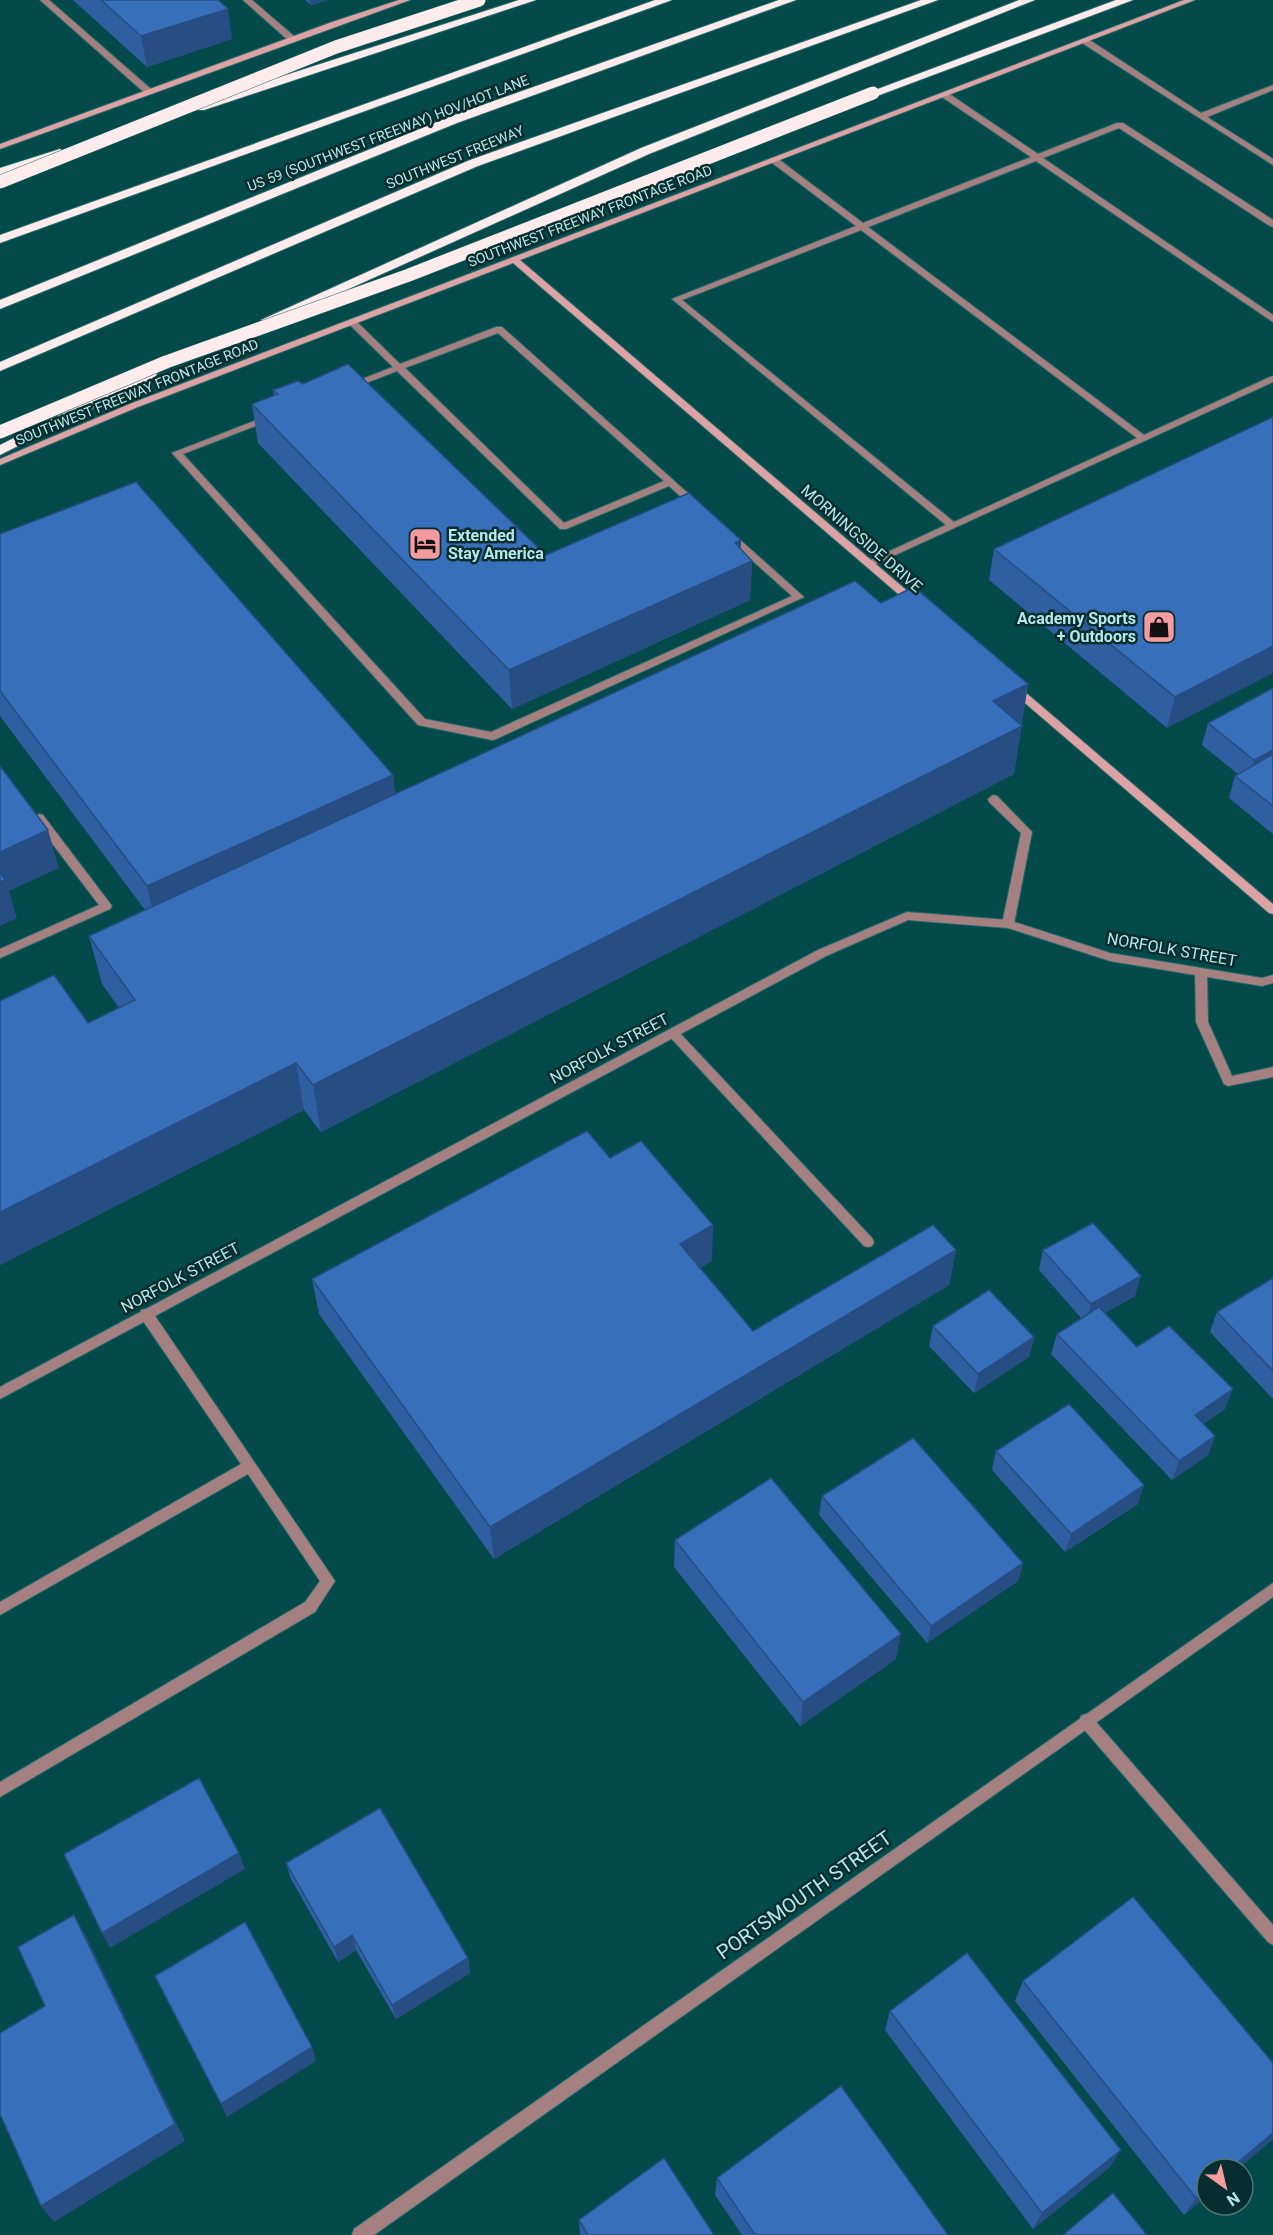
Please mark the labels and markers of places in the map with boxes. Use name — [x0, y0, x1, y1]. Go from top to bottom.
hotel icon: Extended Stay America — [407, 526, 443, 562]
place label: Extended Stay America — [448, 526, 544, 563]
place label: Academy Sports + Outdoors — [1017, 609, 1136, 646]
shop icon: Academy Sports + Outdoors — [1141, 609, 1177, 645]

